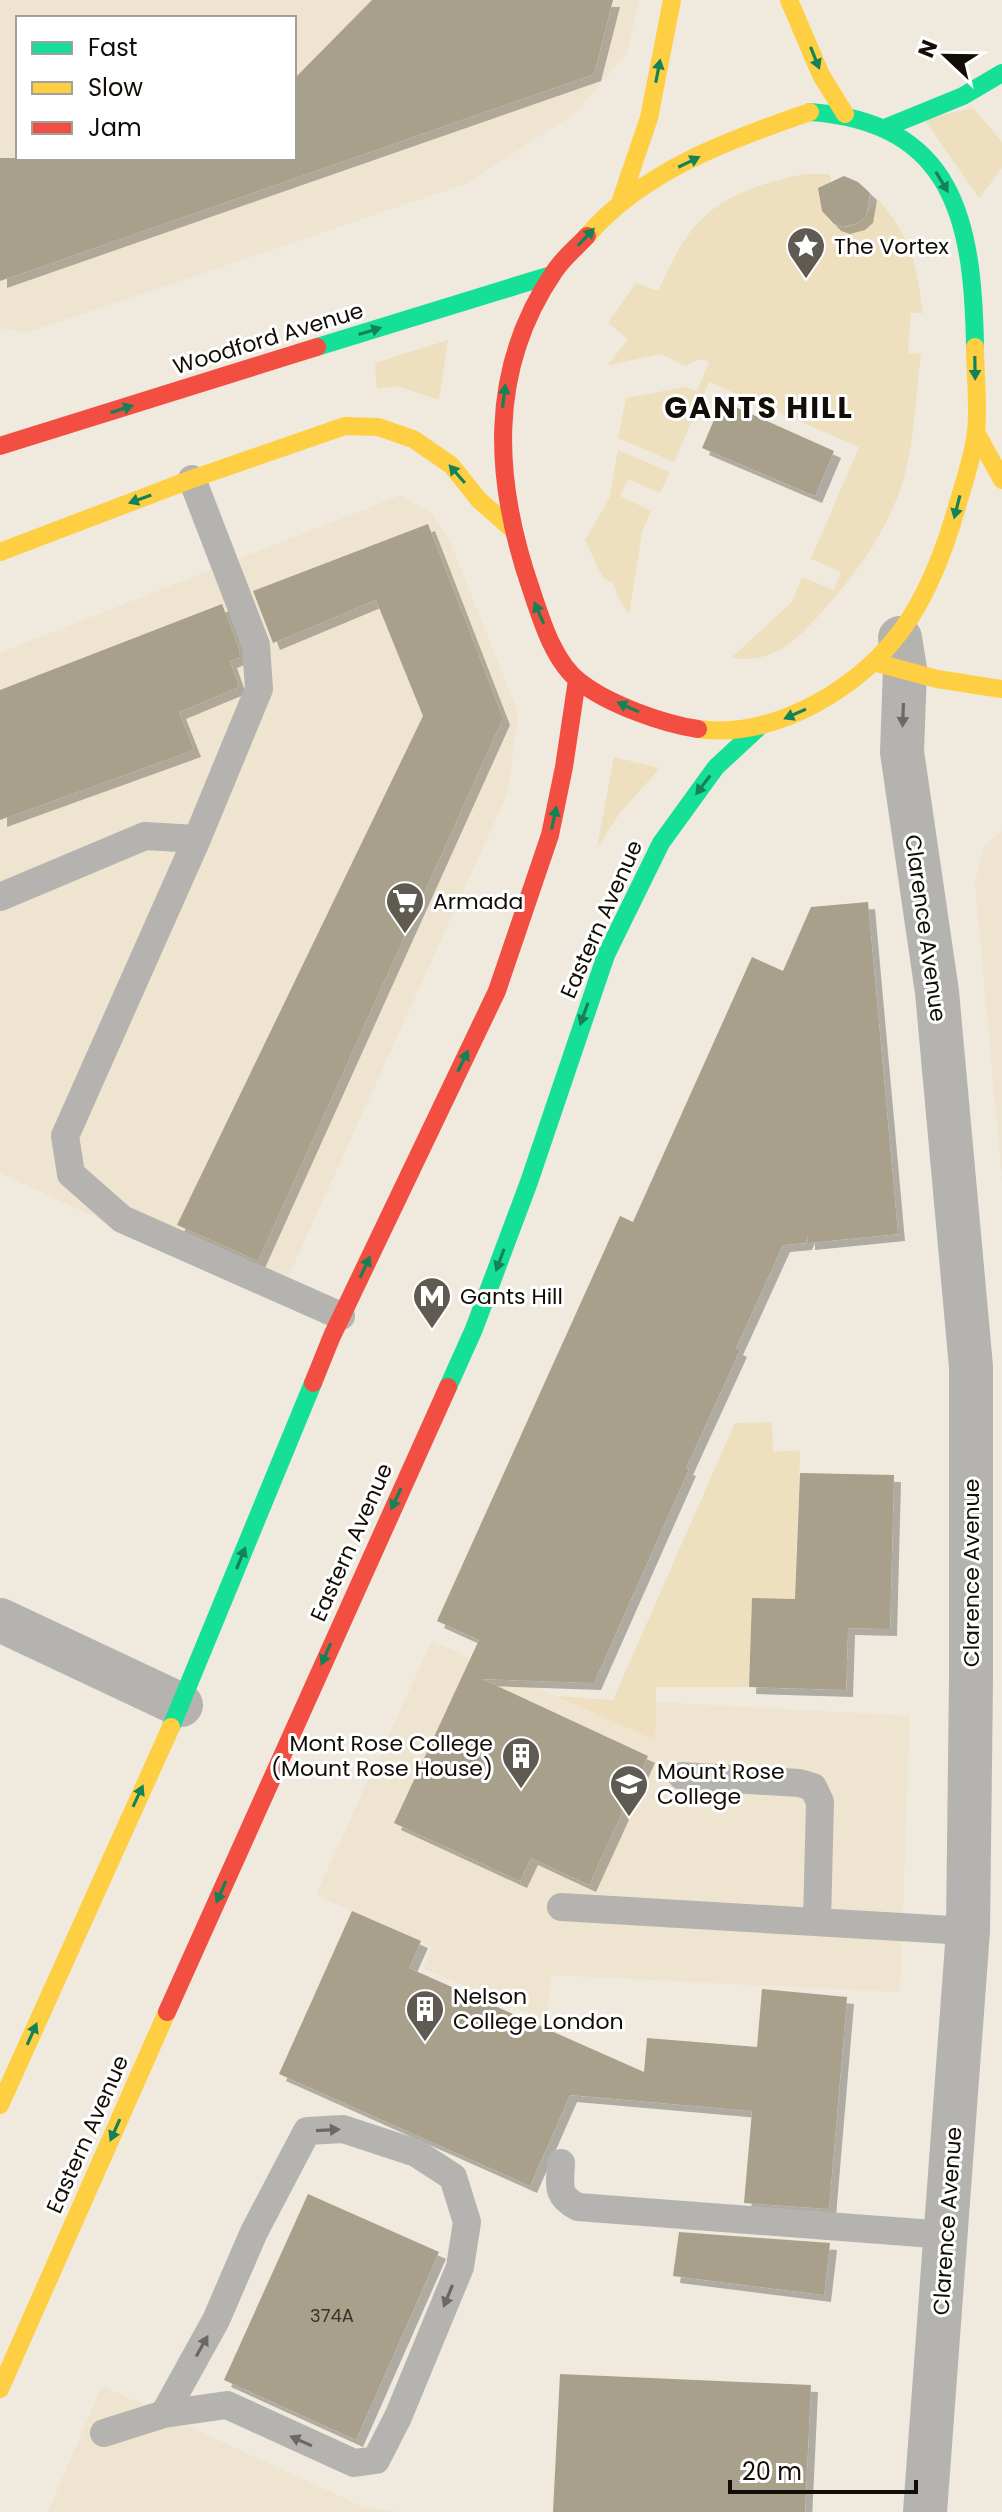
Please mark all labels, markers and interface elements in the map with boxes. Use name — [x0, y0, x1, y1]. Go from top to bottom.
legend — [16, 16, 296, 160]
north arrow — [906, 16, 986, 96]
text: Fast — [88, 31, 138, 64]
text: N — [910, 35, 945, 62]
one-way arrow — [808, 46, 821, 70]
one-way arrow — [652, 59, 664, 84]
text: Slow — [88, 71, 143, 104]
text: Jam — [88, 111, 142, 144]
one-way arrow — [678, 155, 701, 169]
one-way arrow — [934, 171, 948, 193]
place icon: The Vortex — [785, 225, 827, 280]
one-way arrow — [577, 228, 595, 247]
place label: The Vortex — [834, 231, 949, 262]
street label: Woodford Avenue — [169, 295, 367, 382]
one-way arrow — [358, 324, 382, 337]
one-way arrow — [969, 356, 981, 381]
one-way arrow — [498, 383, 511, 408]
district label: GANTS HILL — [664, 386, 854, 429]
one-way arrow — [110, 402, 134, 415]
one-way arrow — [449, 464, 466, 484]
one-way arrow — [128, 493, 152, 505]
one-way arrow — [950, 495, 963, 520]
one-way arrow — [532, 601, 546, 624]
one-way arrow — [616, 700, 640, 713]
one-way arrow — [897, 703, 910, 728]
one-way arrow — [783, 707, 807, 720]
one-way arrow — [696, 774, 712, 795]
one-way arrow — [548, 805, 560, 830]
street label: Clarence Avenue — [897, 832, 954, 1024]
street label: Eastern Avenue — [553, 835, 650, 1003]
supermarket icon: Armada — [384, 880, 426, 935]
place label: Armada — [433, 886, 523, 917]
one-way arrow — [578, 1003, 590, 1027]
one-way arrow — [456, 1049, 470, 1073]
one-way arrow — [493, 1248, 505, 1272]
one-way arrow — [358, 1255, 372, 1278]
metro station icon: Gants Hill — [411, 1275, 453, 1330]
place label: Gants Hill — [460, 1281, 563, 1312]
street label: Eastern Avenue — [303, 1458, 400, 1626]
street label: Clarence Avenue — [956, 1479, 987, 1667]
one-way arrow — [390, 1487, 403, 1510]
one-way arrow — [235, 1546, 248, 1570]
one-way arrow — [319, 1643, 333, 1666]
place label: Mont Rose College (Mount Rose House) — [271, 1728, 493, 1784]
building icon: Mont Rose College (Mount Rose House) — [500, 1735, 542, 1790]
place label: Mount Rose College — [657, 1756, 785, 1812]
school or university icon: Mount Rose College — [608, 1763, 650, 1818]
one-way arrow — [132, 1785, 145, 1808]
one-way arrow — [214, 1880, 227, 1904]
place label: Nelson College London — [453, 1981, 624, 2037]
building icon: Nelson College London — [404, 1988, 446, 2043]
one-way arrow — [25, 2022, 39, 2045]
street label: Eastern Avenue — [39, 2050, 136, 2218]
one-way arrow — [108, 2118, 122, 2141]
one-way arrow — [316, 2123, 341, 2136]
street label: Clarence Avenue — [925, 2126, 970, 2316]
one-way arrow — [442, 2284, 455, 2308]
house number: 374A — [310, 2303, 354, 2328]
one-way arrow — [195, 2334, 208, 2357]
one-way arrow — [289, 2434, 313, 2447]
scale bar — [730, 2444, 916, 2494]
text: 20 m — [742, 2455, 802, 2488]

